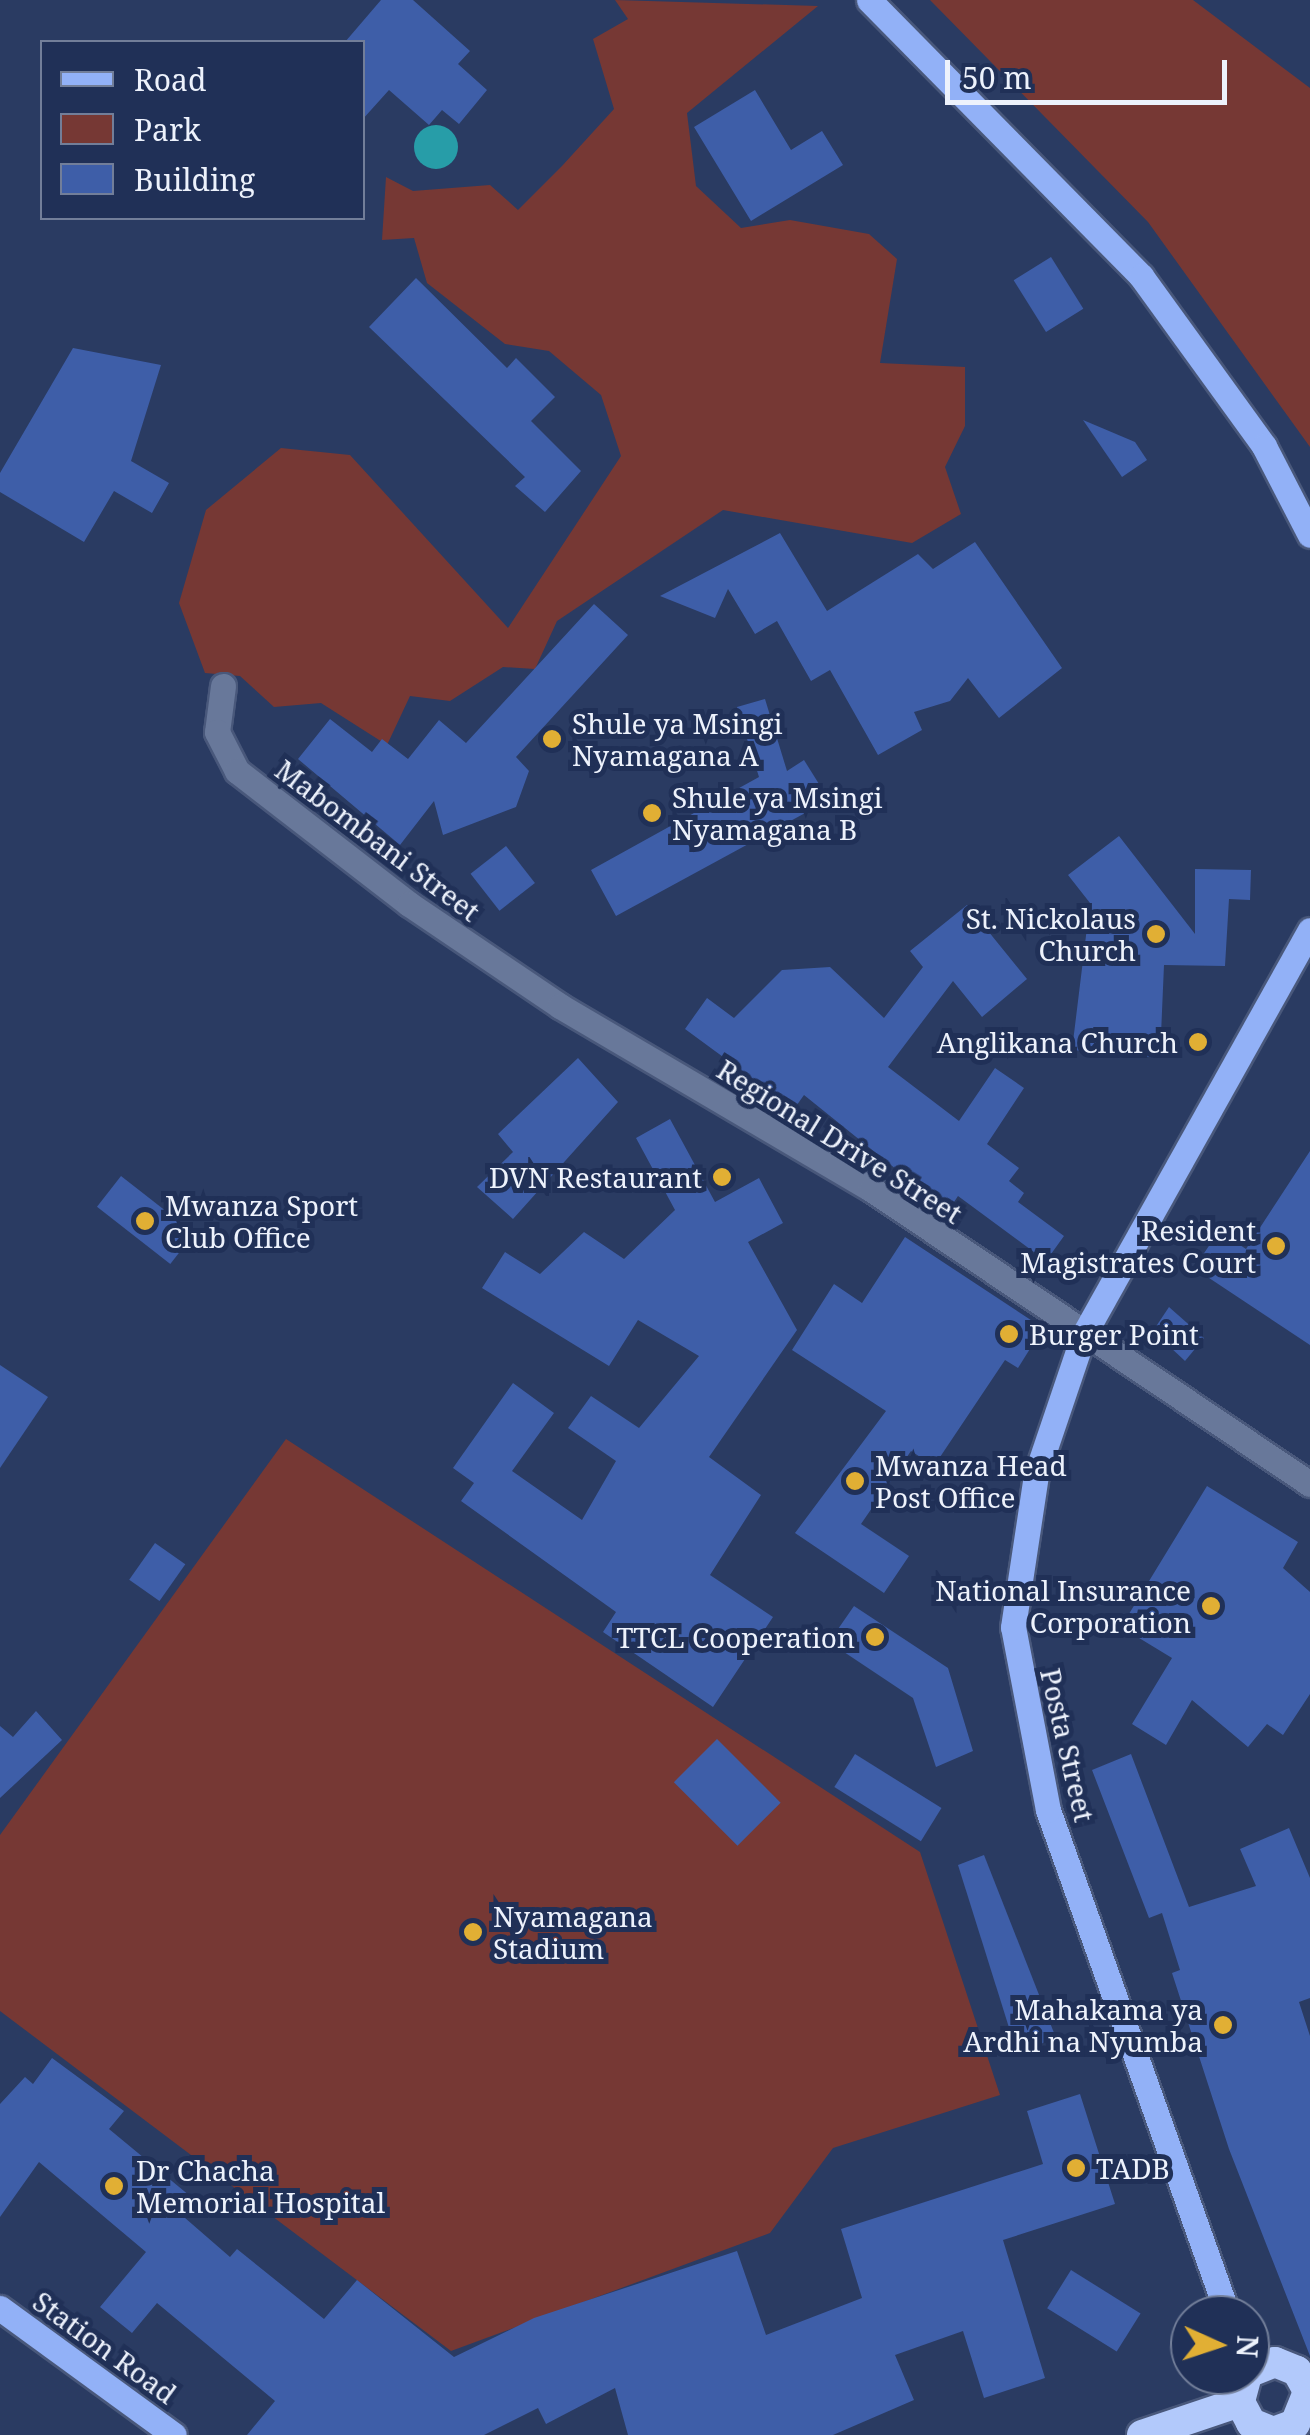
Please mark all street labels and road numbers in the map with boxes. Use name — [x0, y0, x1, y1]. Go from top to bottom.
street label: Mabombani Street — [269, 752, 487, 928]
street label: Regional Drive Street — [711, 1052, 969, 1230]
street label: Posta Street — [1034, 1665, 1102, 1825]
street label: Station Road — [27, 2284, 183, 2410]

